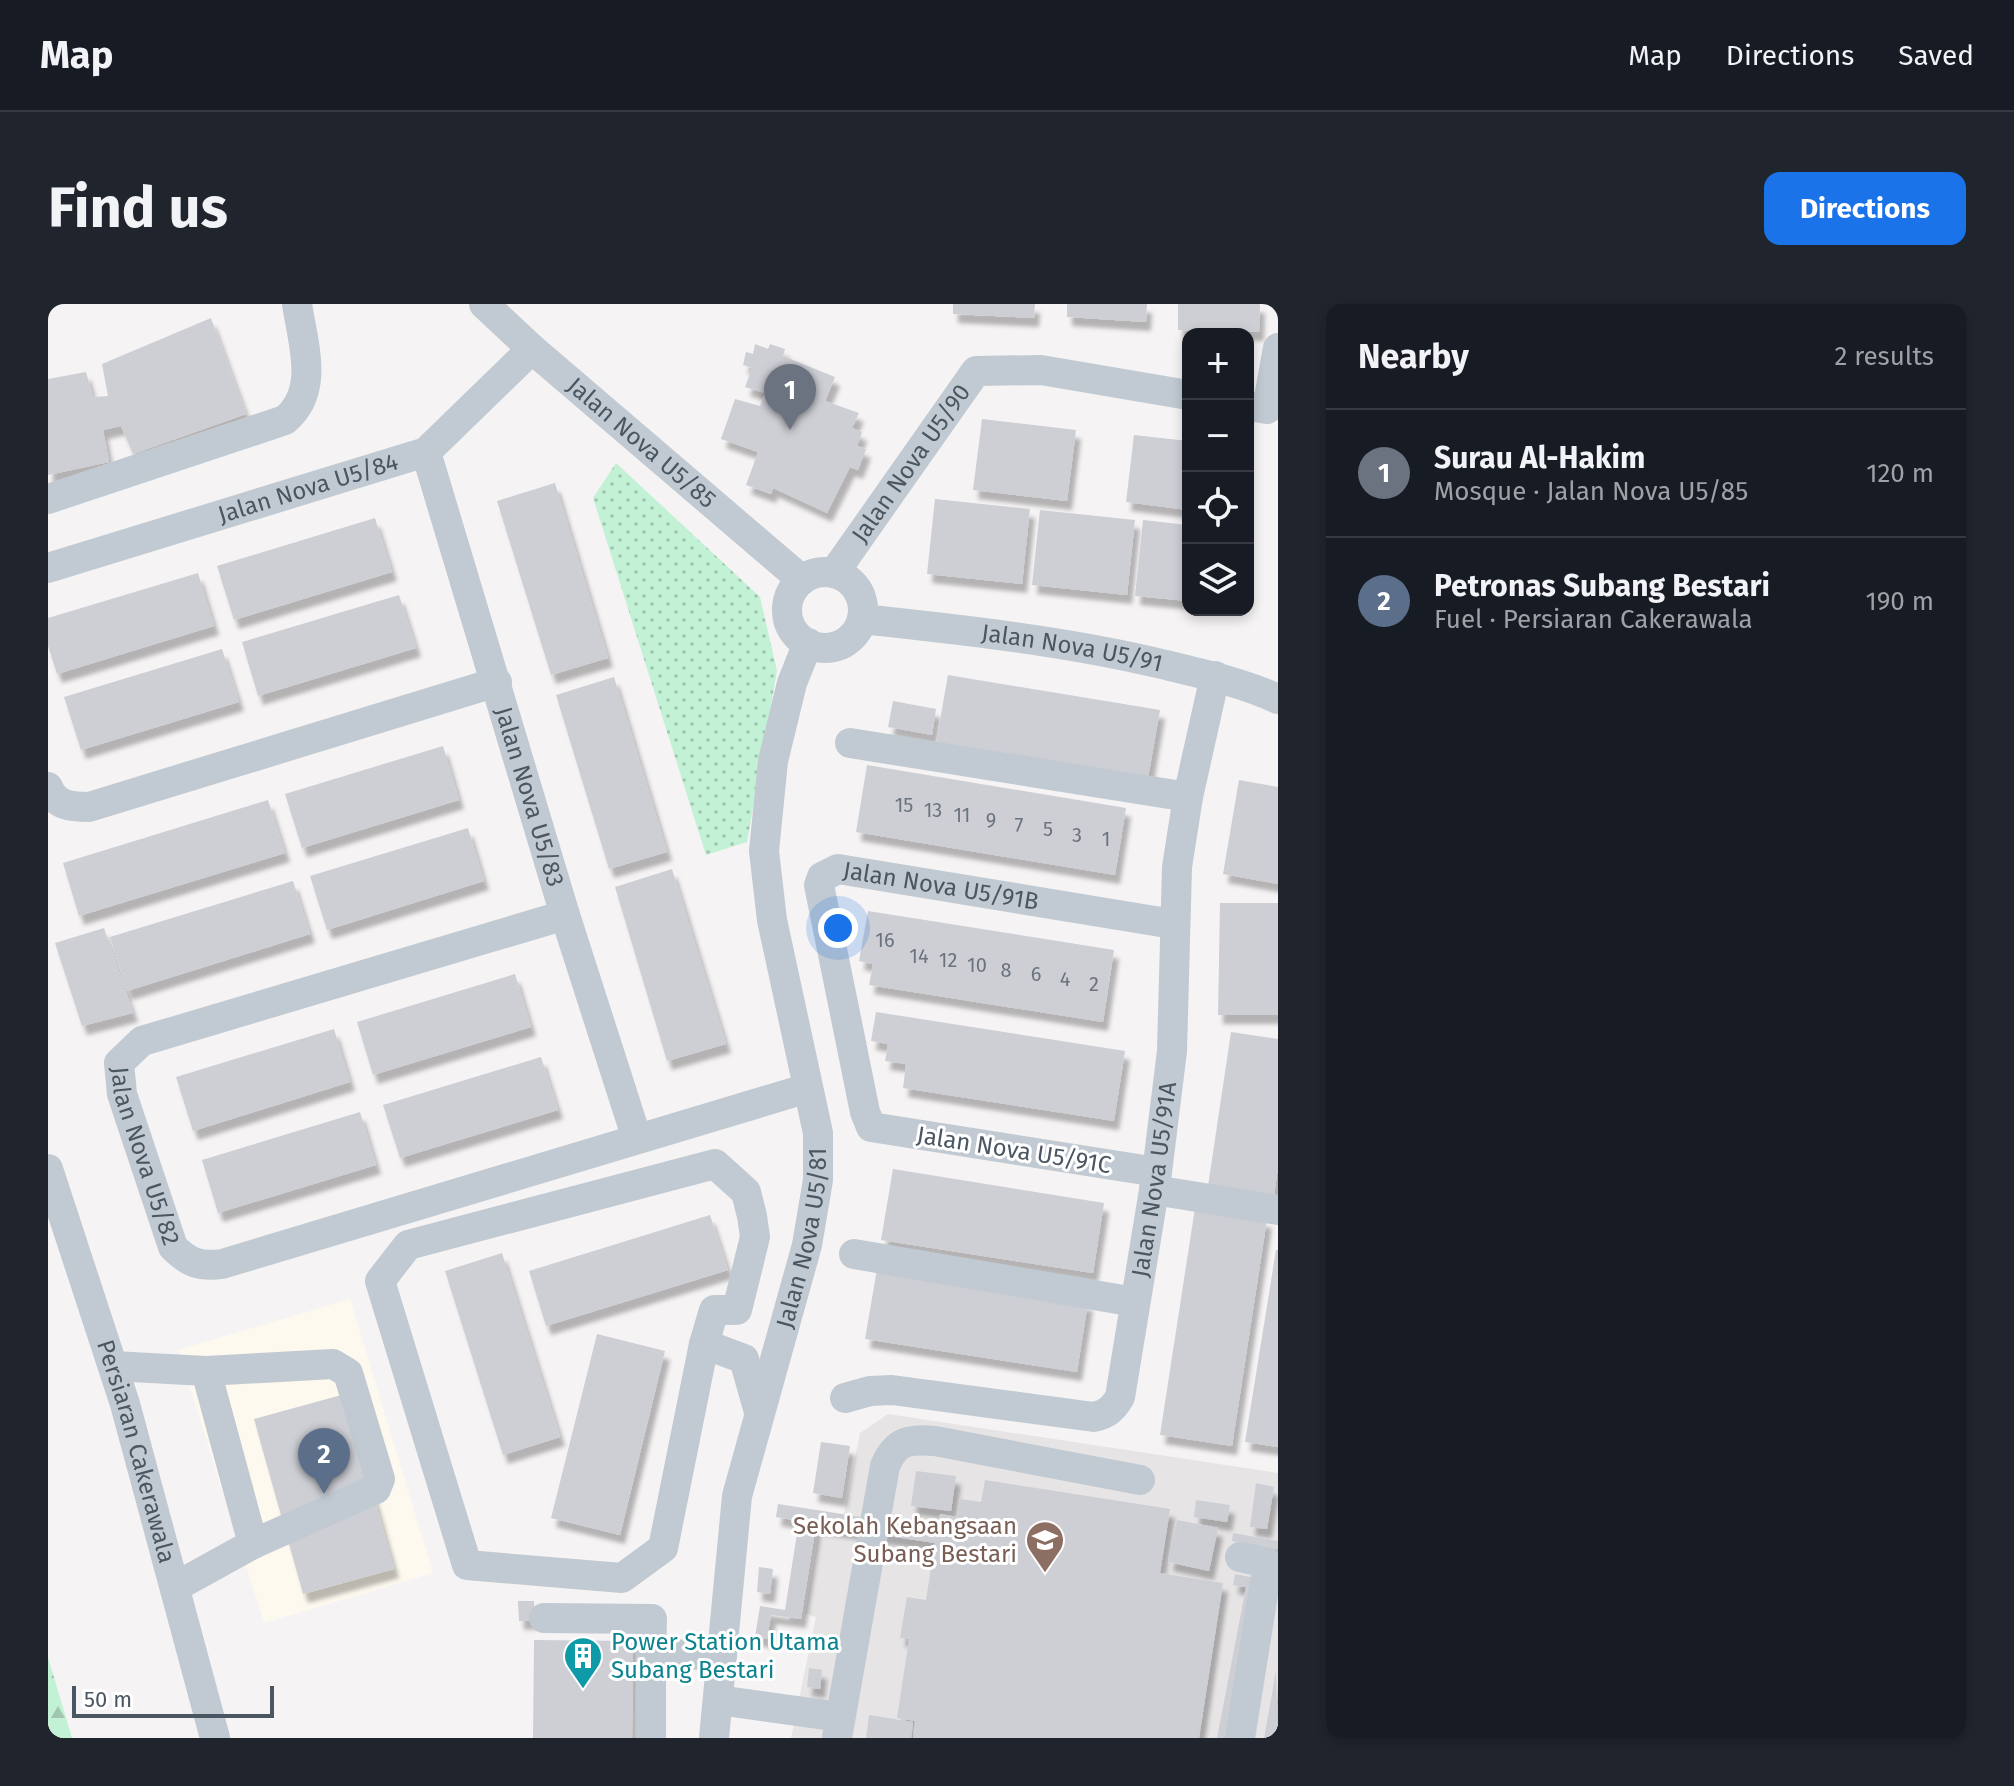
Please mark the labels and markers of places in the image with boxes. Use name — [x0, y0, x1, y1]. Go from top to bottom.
pin: 1 — [764, 364, 816, 430]
pin: 2 — [298, 1428, 350, 1494]
place label: Sekolah Kebangsaan Subang Bestari — [793, 1512, 1017, 1568]
school or university icon: Sekolah Kebangsaan Subang Bestari — [1024, 1519, 1066, 1574]
place label: Power Station Utama Subang Bestari — [611, 1628, 840, 1684]
building icon: Power Station Utama Subang Bestari — [562, 1635, 604, 1690]

